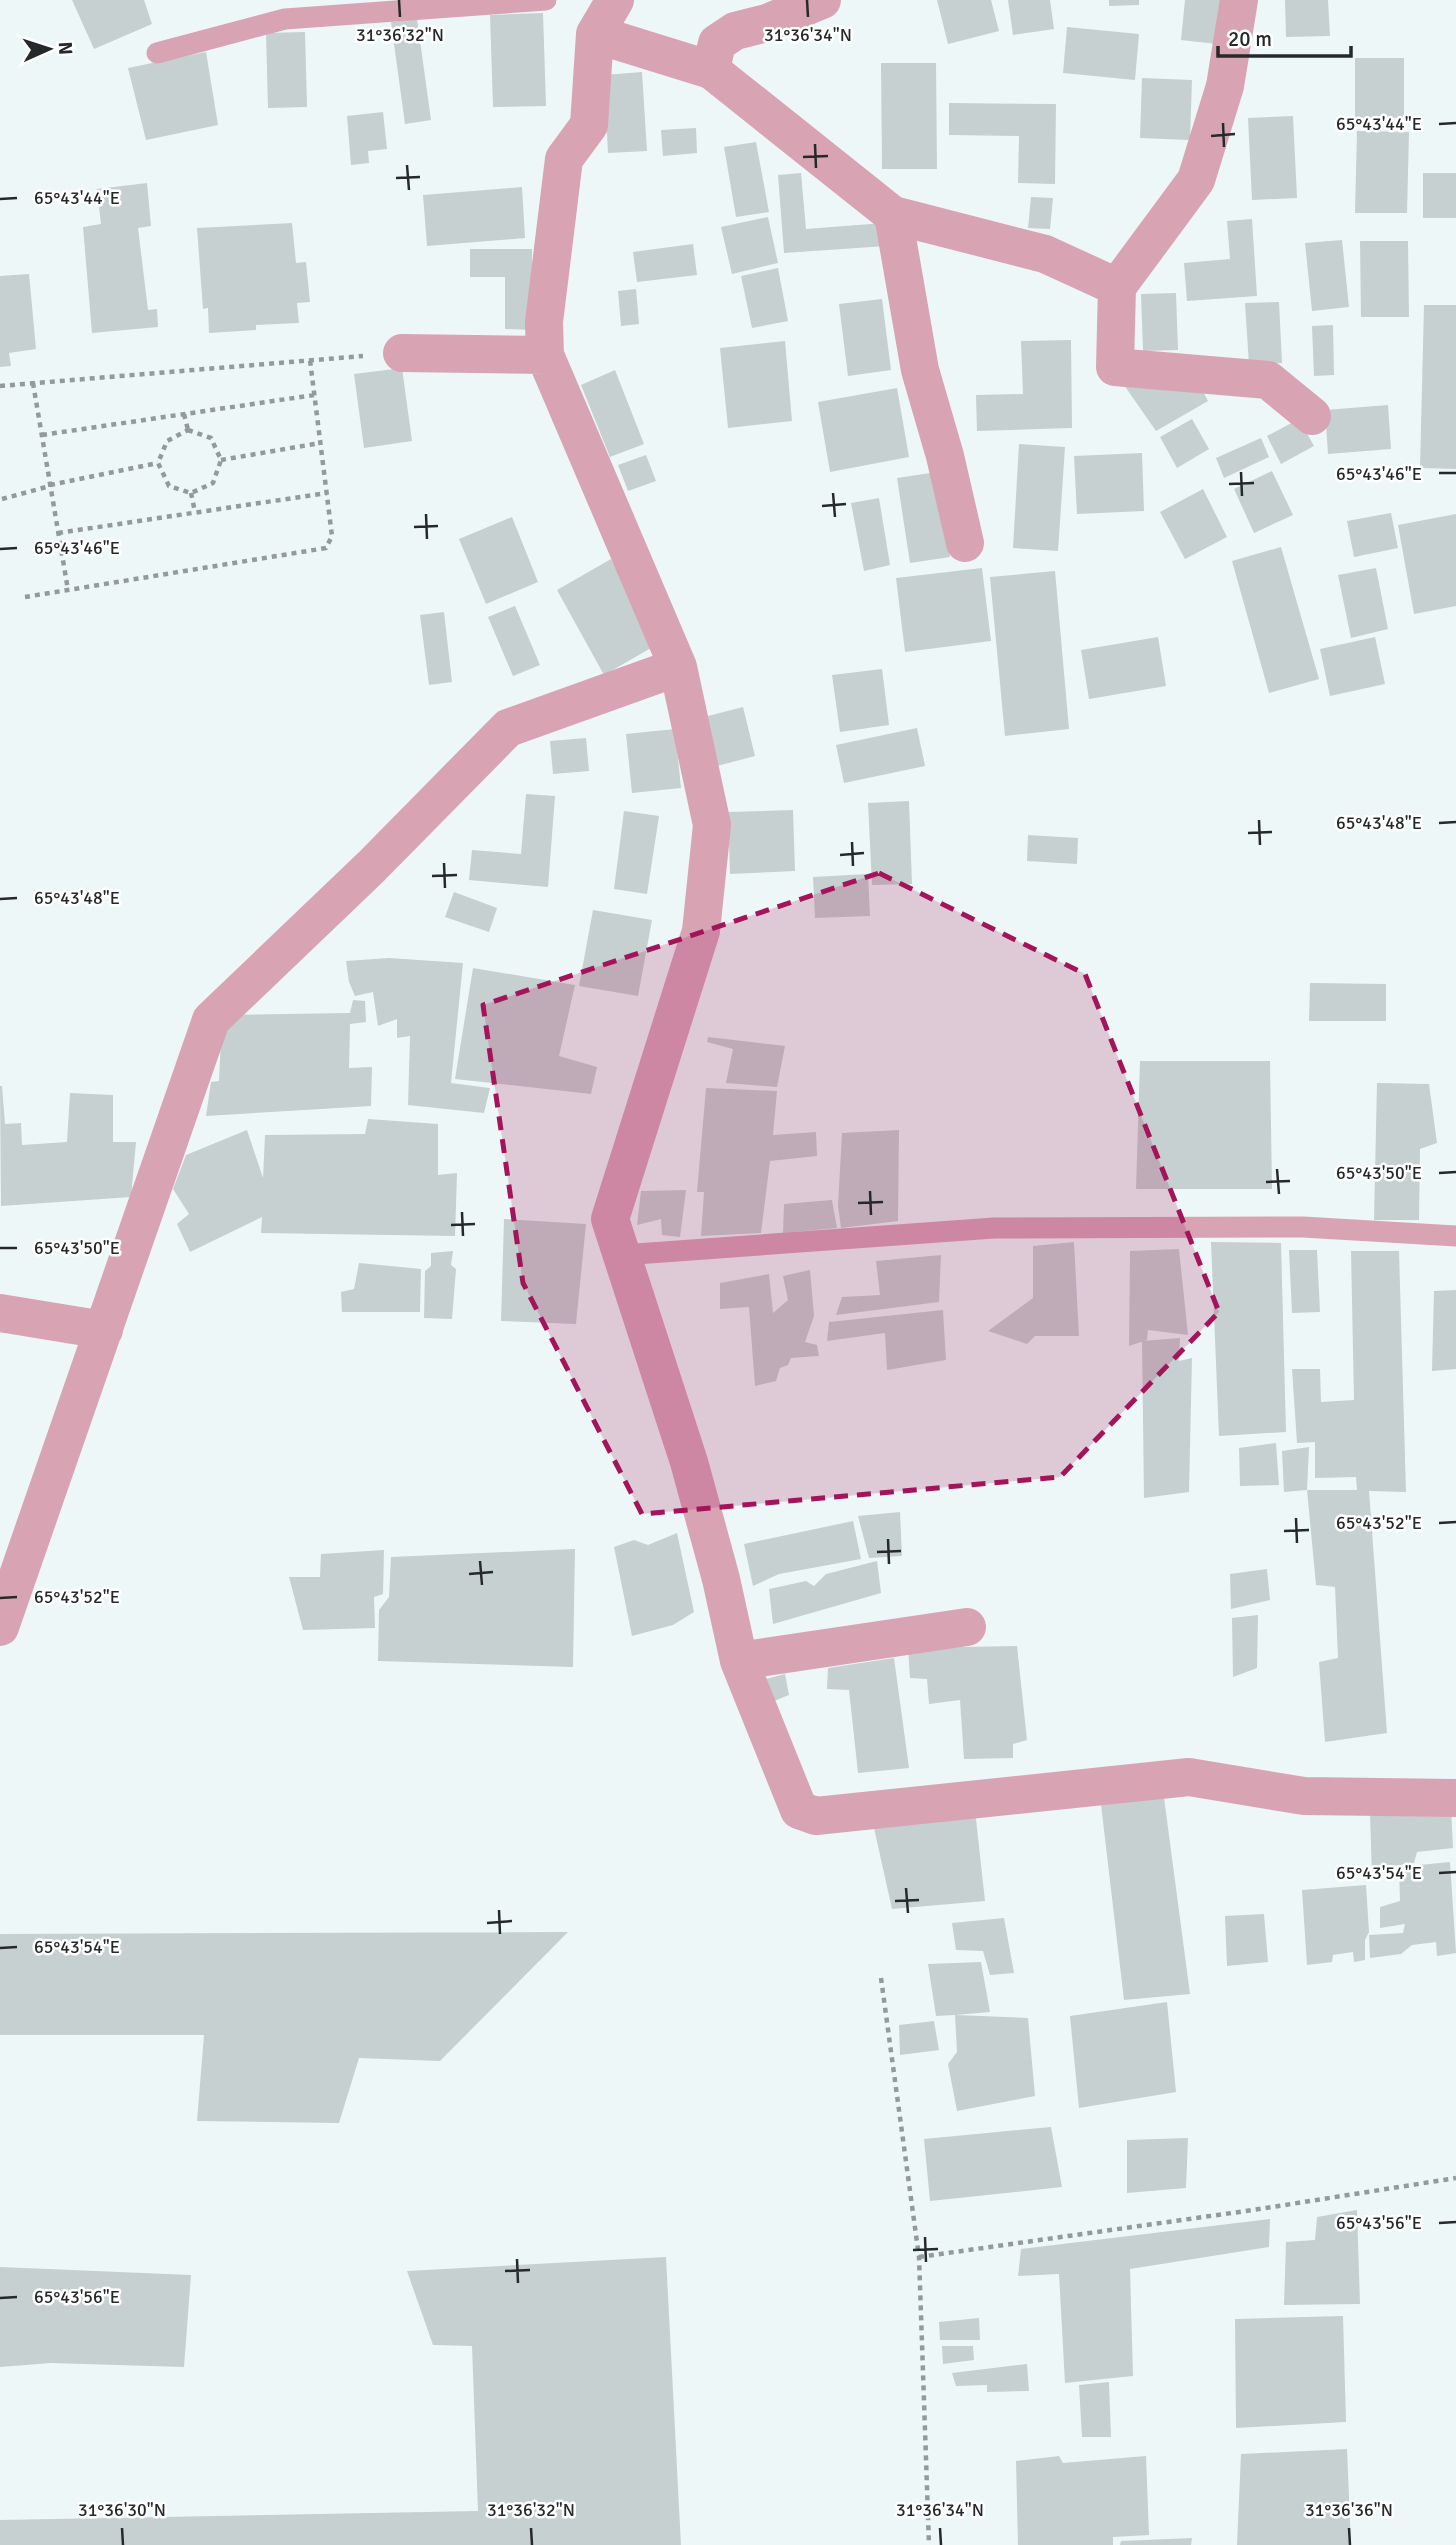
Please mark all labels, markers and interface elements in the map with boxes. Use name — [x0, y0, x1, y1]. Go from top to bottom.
north arrow — [14, 14, 84, 84]
scale bar — [1218, 14, 1351, 58]
text: 31°36'32"N — [356, 24, 444, 46]
text: 31°36'34"N — [764, 24, 852, 46]
text: 20 m — [1228, 26, 1272, 52]
text: N — [53, 41, 77, 55]
text: 65°43'44"E — [1336, 113, 1422, 135]
text: 65°43'44"E — [34, 187, 120, 209]
text: 65°43'46"E — [1336, 463, 1422, 485]
text: 65°43'46"E — [34, 537, 120, 559]
text: 65°43'48"E — [1336, 812, 1422, 834]
text: 65°43'48"E — [34, 887, 120, 909]
text: 65°43'50"E — [1336, 1162, 1422, 1184]
text: 65°43'50"E — [34, 1237, 120, 1259]
text: 65°43'52"E — [1336, 1512, 1422, 1534]
text: 65°43'52"E — [34, 1586, 120, 1608]
text: 65°43'54"E — [1336, 1862, 1422, 1884]
text: 65°43'54"E — [34, 1936, 120, 1958]
text: 65°43'56"E — [1336, 2212, 1422, 2234]
text: 65°43'56"E — [34, 2286, 120, 2308]
text: 31°36'30"N — [78, 2499, 166, 2521]
text: 31°36'32"N — [487, 2499, 575, 2521]
text: 31°36'34"N — [896, 2499, 984, 2521]
text: 31°36'36"N — [1305, 2499, 1393, 2521]

